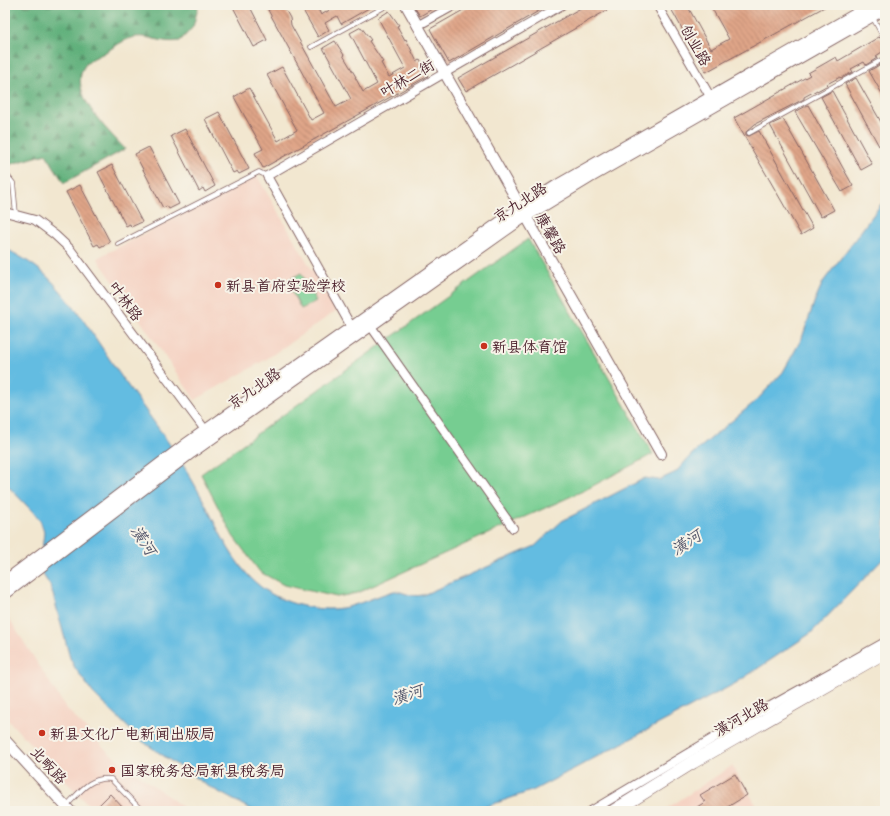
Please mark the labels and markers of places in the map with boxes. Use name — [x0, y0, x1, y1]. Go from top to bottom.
place label: 新县首府实验学校 — [226, 275, 346, 296]
marker: 新县首府实验学校 — [213, 280, 223, 290]
place label: 新县体育馆 — [492, 336, 567, 357]
marker: 新县体育馆 — [479, 341, 489, 351]
place label: 新县文化广电新闻出版局 — [50, 723, 215, 744]
marker: 新县文化广电新闻出版局 — [37, 728, 47, 738]
place label: 国家税务总局新县税务局 — [120, 760, 285, 781]
marker: 国家税务总局新县税务局 — [107, 765, 117, 775]

